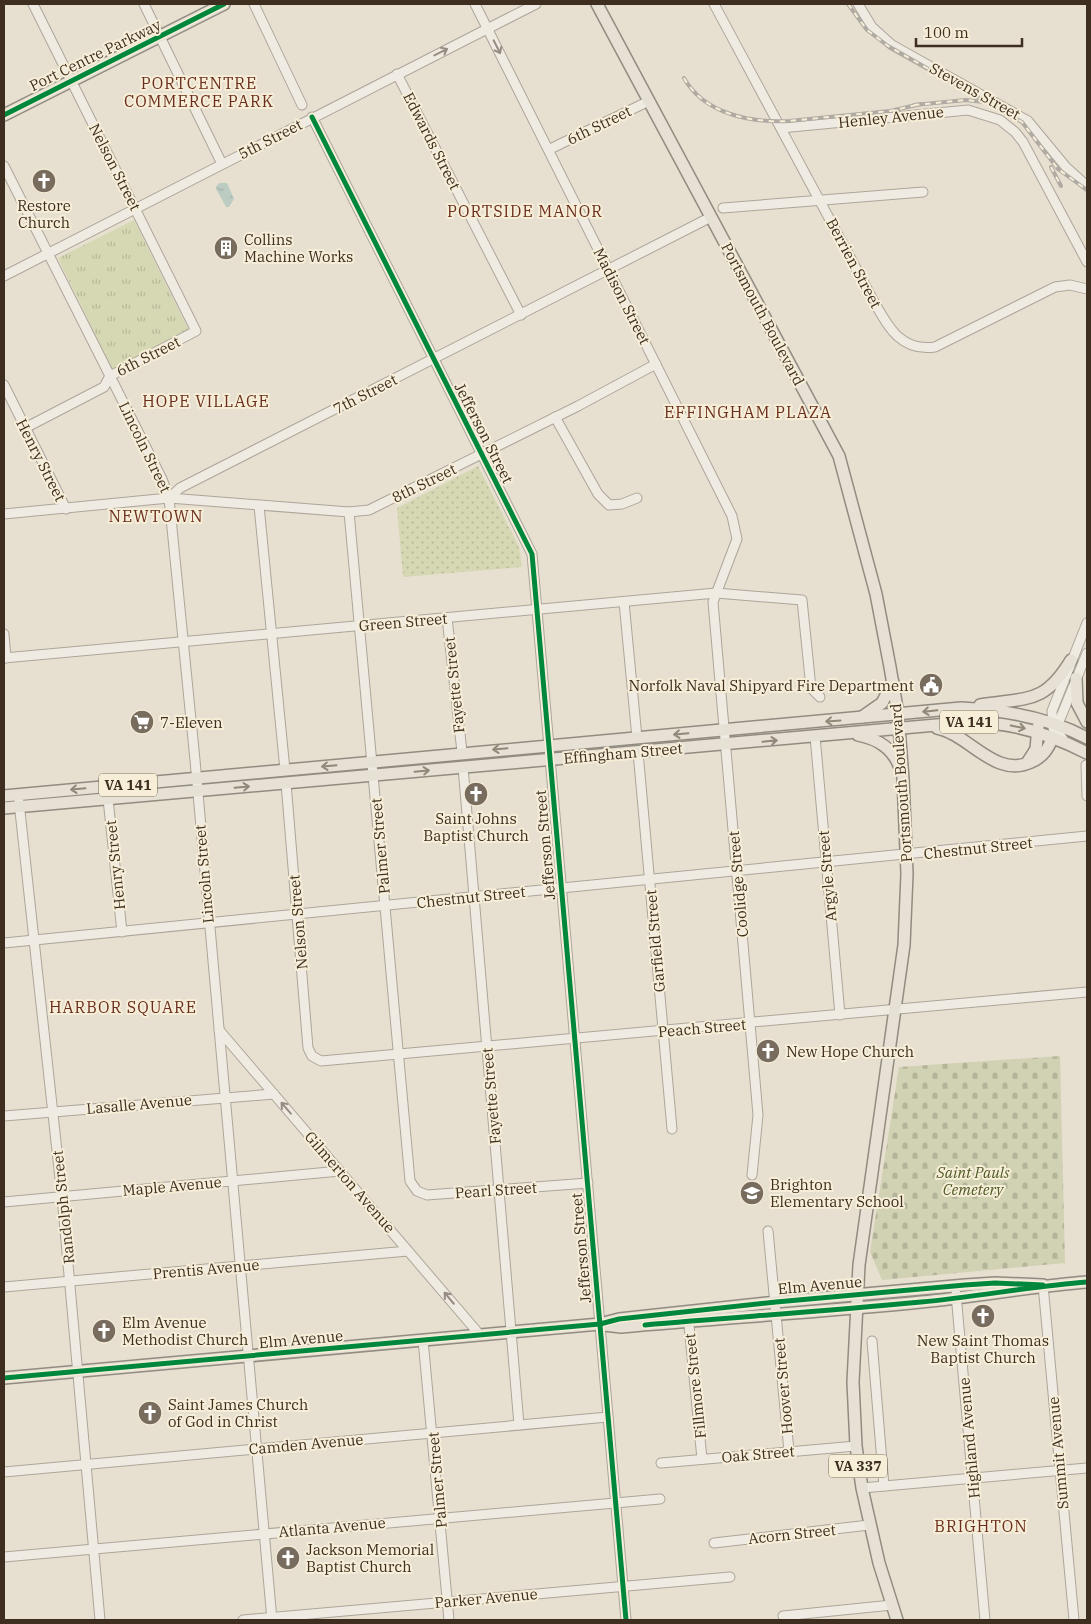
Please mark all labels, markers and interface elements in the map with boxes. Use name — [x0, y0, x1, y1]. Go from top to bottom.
street label: Port Centre Parkway — [26, 15, 164, 95]
scale bar — [916, 15, 1022, 47]
text: 100 m — [924, 23, 969, 42]
one-way arrow — [493, 39, 502, 54]
one-way arrow — [433, 47, 448, 56]
street label: Stevens Street — [926, 58, 1024, 124]
district label: PORTCENTRE COMMERCE PARK — [124, 73, 274, 111]
street label: Edwards Street — [399, 89, 465, 193]
street label: 6th Street — [564, 101, 634, 149]
street label: Henley Avenue — [837, 102, 945, 132]
street label: 5th Street — [235, 115, 305, 163]
street label: Nelson Street — [85, 120, 145, 214]
church icon: Restore Church — [31, 168, 57, 194]
place label: Restore Church — [17, 196, 71, 232]
district label: PORTSIDE MANOR — [447, 201, 603, 221]
street label: Berrien Street — [822, 215, 886, 311]
place label: Collins Machine Works — [244, 230, 353, 266]
building icon: Collins Machine Works — [213, 235, 239, 261]
street label: Portsmouth Boulevard — [717, 239, 809, 389]
street label: Madison Street — [589, 244, 655, 348]
street label: 6th Street — [113, 332, 183, 380]
street label: 7th Street — [330, 370, 400, 418]
street label: Jefferson Street — [450, 379, 518, 487]
district label: HOPE VILLAGE — [142, 391, 270, 411]
street label: Lincoln Street — [115, 398, 175, 496]
district label: EFFINGHAM PLAZA — [664, 402, 832, 422]
street label: Henry Street — [12, 416, 70, 504]
street label: 8th Street — [389, 459, 459, 507]
district label: NEWTOWN — [109, 506, 203, 526]
street label: Green Street — [358, 609, 448, 635]
street label: Fayette Street — [439, 636, 469, 734]
public building icon: Norfolk Naval Shipyard Fire Department — [918, 672, 944, 698]
place label: Norfolk Naval Shipyard Fire Department — [629, 676, 914, 695]
street label: Portsmouth Boulevard — [886, 703, 916, 863]
one-way arrow — [923, 706, 939, 716]
supermarket icon: 7-Eleven — [129, 709, 155, 735]
road number: VA 141 — [940, 710, 998, 734]
place label: 7-Eleven — [160, 713, 223, 732]
one-way arrow — [825, 716, 841, 725]
one-way arrow — [1009, 723, 1025, 732]
one-way arrow — [673, 729, 689, 739]
one-way arrow — [762, 736, 778, 745]
street label: Effingham Street — [563, 738, 683, 768]
one-way arrow — [492, 744, 508, 754]
one-way arrow — [321, 762, 337, 771]
one-way arrow — [414, 766, 430, 775]
road number: VA 141 — [99, 774, 157, 796]
church icon: Saint Johns Baptist Church — [463, 781, 489, 807]
one-way arrow — [233, 782, 249, 792]
one-way arrow — [70, 784, 86, 794]
street label: Jefferson Street — [531, 789, 559, 901]
street label: Palmer Street — [366, 797, 394, 895]
place label: Saint Johns Baptist Church — [423, 809, 529, 845]
street label: Henry Street — [101, 819, 129, 911]
street label: Lincoln Street — [190, 824, 218, 924]
street label: Coolidge Street — [724, 830, 752, 938]
street label: Argyle Street — [814, 830, 840, 922]
street label: Chestnut Street — [923, 833, 1033, 863]
street label: Nelson Street — [284, 874, 312, 970]
street label: Chestnut Street — [416, 882, 526, 912]
street label: Garfield Street — [641, 889, 669, 993]
district label: HARBOR SQUARE — [49, 997, 197, 1017]
street label: Peach Street — [657, 1015, 747, 1041]
church icon: New Hope Church — [755, 1038, 781, 1064]
place label: New Hope Church — [786, 1042, 914, 1061]
street label: Fayette Street — [477, 1047, 505, 1145]
street label: Lasalle Avenue — [85, 1090, 193, 1118]
one-way arrow — [281, 1102, 292, 1115]
street label: Gilmerton Avenue — [301, 1127, 399, 1237]
street label: Randolph Street — [48, 1149, 78, 1265]
park label: Saint Pauls Cemetery — [936, 1163, 1010, 1199]
street label: Maple Avenue — [122, 1172, 222, 1200]
place label: Brighton Elementary School — [770, 1175, 904, 1211]
street label: Pearl Street — [454, 1178, 538, 1202]
school or university icon: Brighton Elementary School — [739, 1180, 765, 1206]
street label: Jefferson Street — [567, 1192, 595, 1304]
street label: Prentis Avenue — [152, 1255, 260, 1283]
street label: Elm Avenue — [777, 1272, 863, 1298]
one-way arrow — [443, 1291, 454, 1304]
church icon: New Saint Thomas Baptist Church — [970, 1303, 996, 1329]
place label: Elm Avenue Methodist Church — [122, 1313, 248, 1349]
church icon: Elm Avenue Methodist Church — [91, 1318, 117, 1344]
street label: Elm Avenue — [258, 1326, 344, 1352]
place label: New Saint Thomas Baptist Church — [917, 1331, 1049, 1367]
street label: Fillmore Street — [680, 1332, 710, 1440]
street label: Hoover Street — [769, 1337, 797, 1435]
street label: Highland Avenue — [954, 1377, 984, 1499]
place label: Saint James Church of God in Christ — [168, 1395, 308, 1431]
street label: Summit Avenue — [1044, 1396, 1072, 1510]
church icon: Saint James Church of God in Christ — [137, 1400, 163, 1426]
street label: Camden Avenue — [248, 1430, 364, 1458]
street label: Palmer Street — [423, 1431, 451, 1529]
street label: Oak Street — [721, 1441, 795, 1467]
road number: VA 337 — [829, 1454, 887, 1478]
street label: Atlanta Avenue — [278, 1513, 386, 1541]
district label: BRIGHTON — [934, 1516, 1028, 1536]
street label: Acorn Street — [747, 1520, 837, 1548]
place label: Jackson Memorial Baptist Church — [306, 1540, 434, 1576]
church icon: Jackson Memorial Baptist Church — [275, 1545, 301, 1571]
street label: Parker Avenue — [434, 1584, 538, 1612]

